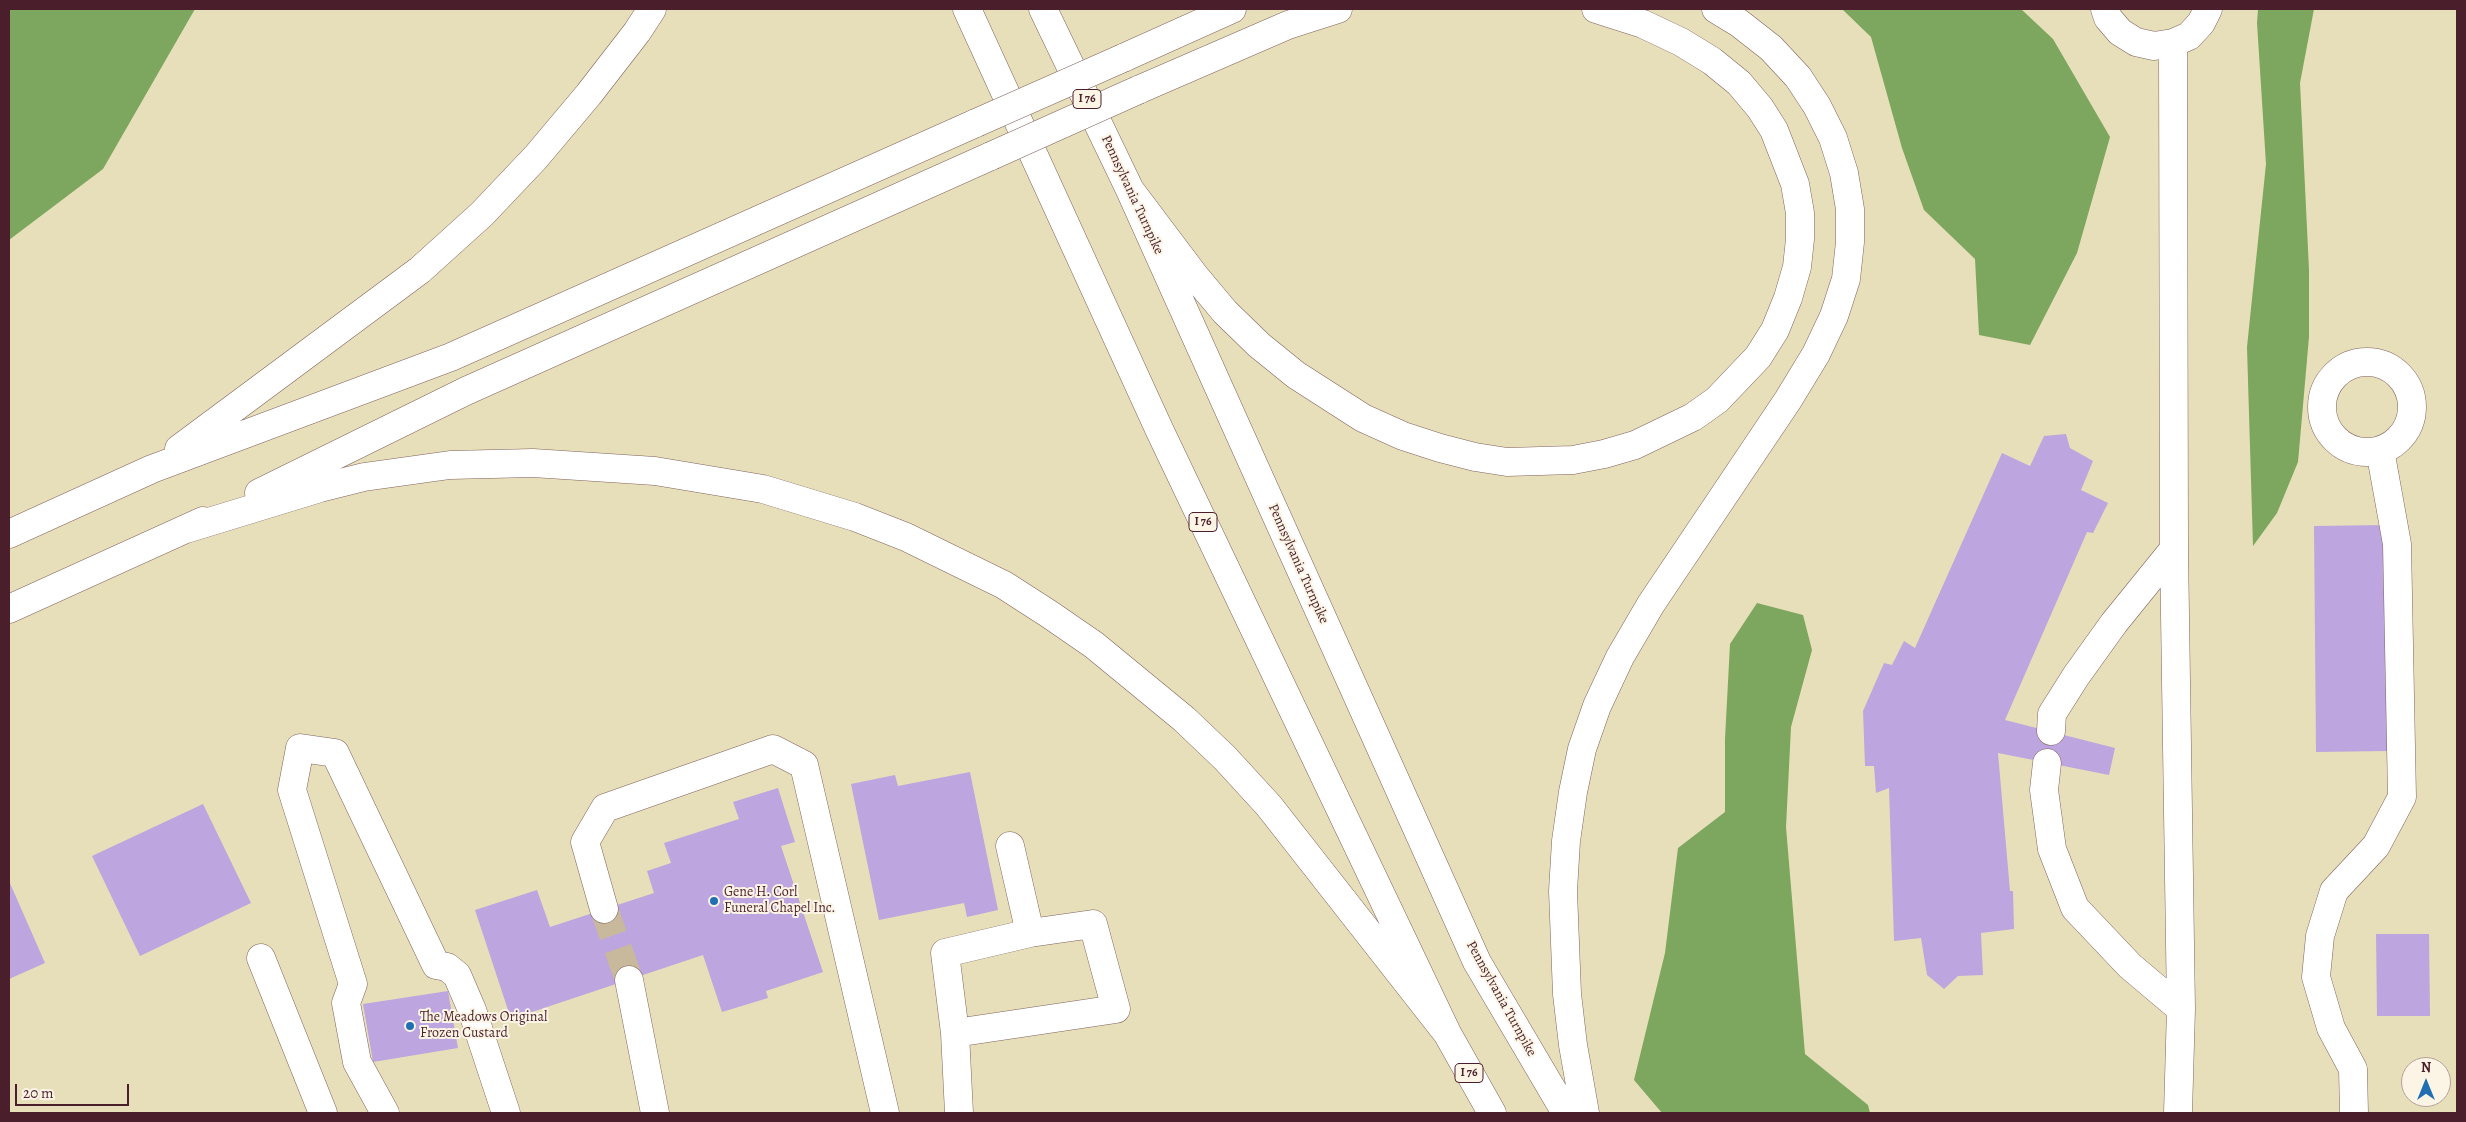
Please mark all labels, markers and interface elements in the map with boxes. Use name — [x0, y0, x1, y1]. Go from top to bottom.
road number: I 76 — [1073, 90, 1101, 108]
street label: Pennsylvania Turnpike — [1097, 133, 1167, 257]
street label: Pennsylvania Turnpike — [1264, 501, 1332, 627]
road number: I 76 — [1189, 512, 1217, 532]
place label: Gene H. Corl Funeral Chapel Inc. — [724, 885, 836, 918]
marker: Gene H. Corl Funeral Chapel Inc. — [708, 895, 720, 907]
street label: Pennsylvania Turnpike — [1462, 938, 1540, 1060]
place label: The Meadows Original Frozen Custard — [420, 1010, 547, 1042]
marker: The Meadows Original Frozen Custard — [404, 1020, 416, 1032]
north arrow — [2401, 1057, 2451, 1107]
text: N — [2421, 1058, 2431, 1077]
road number: I 76 — [1455, 1064, 1483, 1082]
scale bar — [18, 1074, 131, 1106]
text: 20 m — [23, 1083, 54, 1103]

